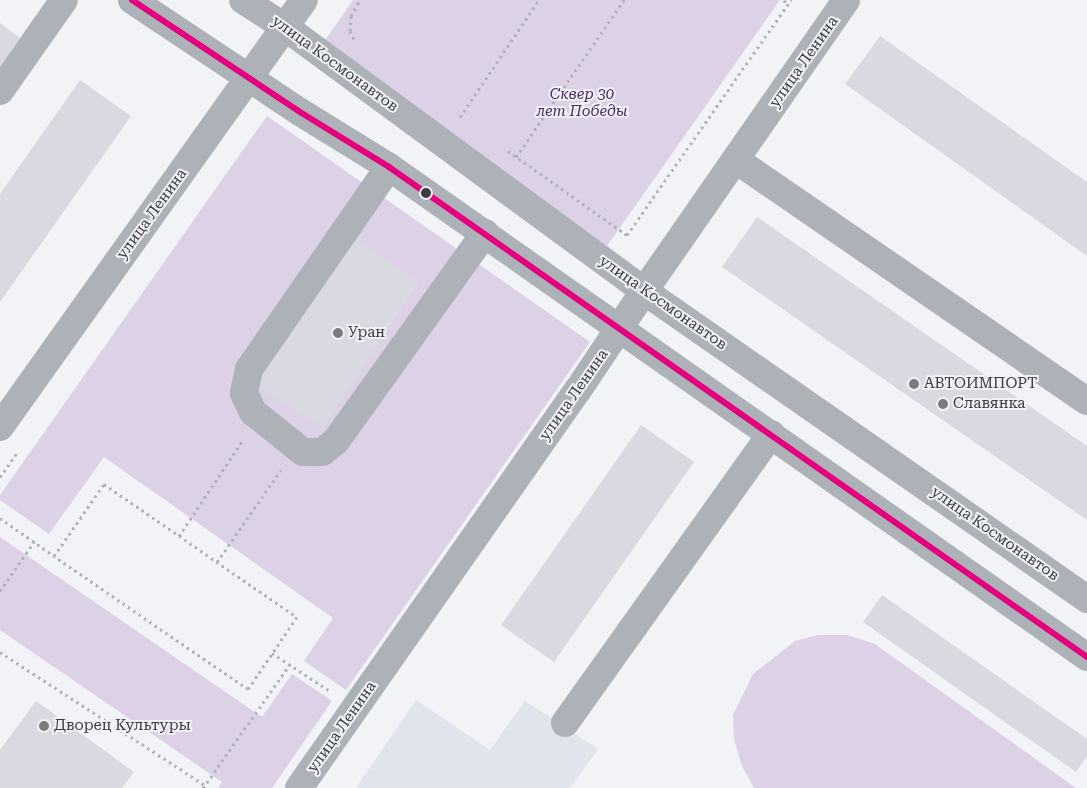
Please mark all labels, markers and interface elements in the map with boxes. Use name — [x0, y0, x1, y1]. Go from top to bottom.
street label: улица Космонавтов — [268, 12, 402, 116]
street label: улица Ленина — [766, 13, 842, 111]
park label: Сквер 30 лет Победы — [536, 85, 628, 120]
street label: улица Ленина — [113, 165, 191, 263]
unlabelled marker — [421, 188, 431, 198]
street label: улица Космонавтов — [596, 252, 730, 354]
place label: Уран — [348, 324, 385, 342]
marker: Уран — [332, 327, 344, 339]
street label: улица Ленина — [536, 346, 612, 444]
place label: АВТОИМПОРТ — [924, 375, 1037, 393]
marker: АВТОИМПОРТ — [908, 378, 920, 390]
place label: Славянка — [953, 395, 1025, 413]
marker: Славянка — [937, 398, 949, 410]
street label: улица Космонавтов — [928, 483, 1062, 585]
street label: улица Ленина — [304, 678, 380, 776]
place label: Дворец Культуры — [54, 717, 191, 735]
marker: Дворец Культуры — [38, 720, 50, 732]

